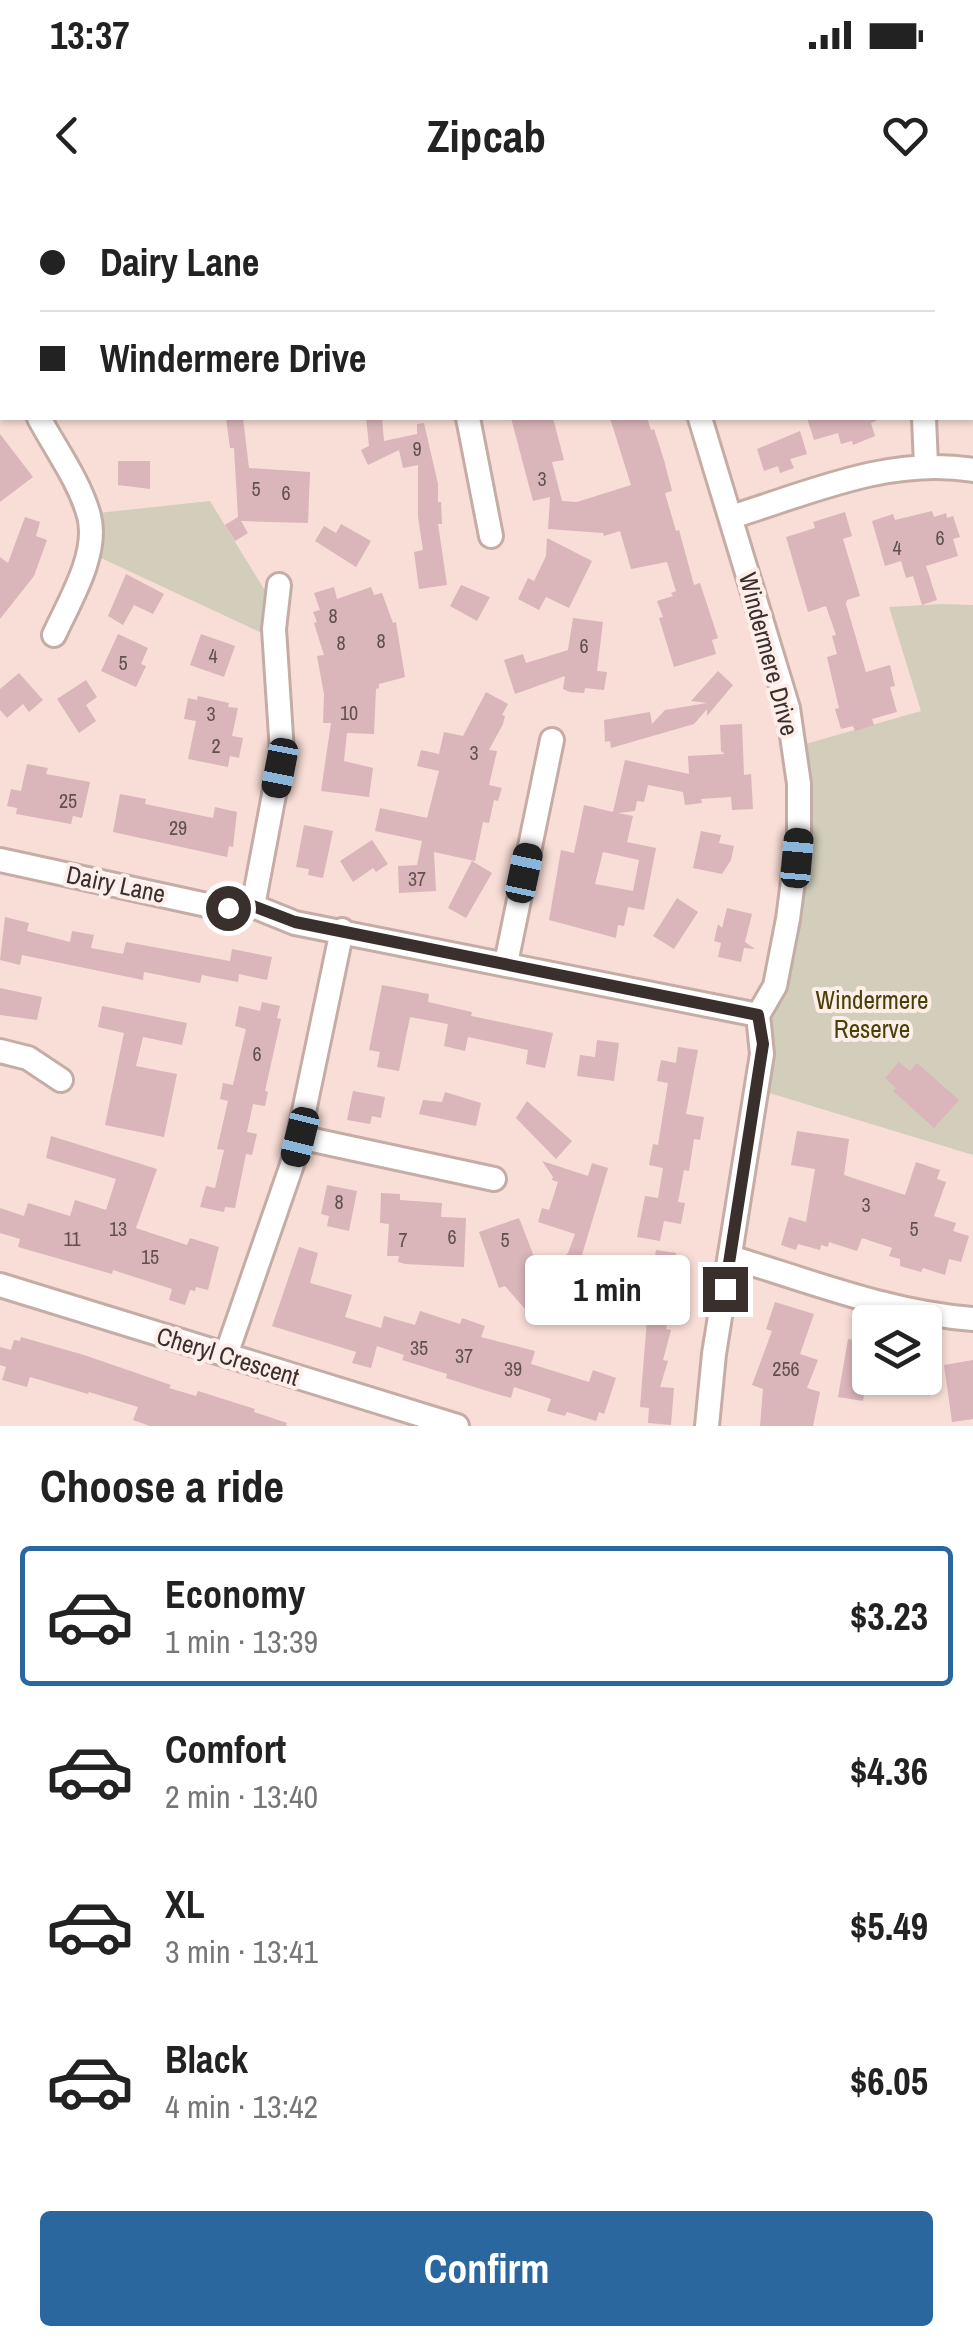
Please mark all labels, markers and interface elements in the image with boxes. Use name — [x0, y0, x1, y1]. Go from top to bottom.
text: 13:37 — [50, 10, 130, 61]
text: Zipcab — [427, 105, 546, 166]
icon: back — [40, 108, 95, 163]
icon: heart — [878, 108, 933, 163]
text: Dairy Lane — [100, 237, 259, 288]
text: Windermere Drive — [100, 333, 366, 384]
house number: 9 — [412, 435, 422, 462]
house number: 3 — [537, 465, 547, 492]
house number: 5 — [251, 475, 261, 502]
house number: 6 — [281, 479, 291, 506]
house number: 6 — [935, 524, 945, 551]
house number: 4 — [892, 534, 902, 561]
street label: Windermere Drive — [731, 569, 807, 739]
house number: 8 — [328, 602, 338, 629]
house number: 8 — [376, 627, 386, 654]
house number: 8 — [336, 629, 346, 656]
house number: 6 — [579, 632, 589, 659]
house number: 4 — [208, 642, 218, 669]
house number: 5 — [118, 649, 128, 676]
house number: 10 — [340, 699, 358, 726]
house number: 3 — [206, 700, 216, 727]
house number: 2 — [211, 732, 221, 759]
car — [260, 736, 300, 800]
house number: 3 — [469, 739, 479, 766]
house number: 25 — [59, 787, 77, 814]
house number: 29 — [169, 814, 187, 841]
car — [779, 827, 815, 889]
car — [503, 841, 545, 905]
street label: Dairy Lane — [63, 857, 169, 911]
house number: 37 — [408, 865, 426, 892]
route start — [206, 886, 251, 931]
park label: Windermere Reserve — [816, 983, 928, 1046]
house number: 6 — [252, 1040, 262, 1067]
car — [278, 1104, 322, 1170]
house number: 8 — [334, 1188, 344, 1215]
house number: 3 — [861, 1191, 871, 1218]
house number: 13 — [109, 1215, 127, 1242]
house number: 5 — [909, 1215, 919, 1242]
house number: 6 — [447, 1223, 457, 1250]
house number: 11 — [63, 1225, 81, 1252]
house number: 7 — [398, 1226, 408, 1253]
house number: 5 — [500, 1226, 510, 1253]
house number: 15 — [141, 1243, 159, 1270]
callout: 1 min — [525, 1254, 690, 1324]
route end — [703, 1267, 748, 1312]
text: 1 min — [573, 1268, 642, 1311]
map controls — [852, 1305, 942, 1395]
button: layers — [852, 1305, 942, 1395]
street label: Cheryl Crescent — [153, 1318, 304, 1394]
house number: 35 — [410, 1334, 428, 1361]
house number: 37 — [455, 1342, 473, 1369]
house number: 39 — [504, 1355, 522, 1382]
house number: 256 — [772, 1355, 800, 1382]
text: Choose a ride — [40, 1455, 284, 1516]
text: Economy — [165, 1569, 305, 1620]
icon: car — [45, 1571, 135, 1661]
text: $3.23 — [850, 1591, 928, 1642]
text: 1 min · 13:39 — [165, 1620, 318, 1663]
text: Comfort — [165, 1724, 286, 1775]
icon: car — [45, 1726, 135, 1816]
text: $4.36 — [850, 1746, 928, 1797]
text: 2 min · 13:40 — [165, 1775, 318, 1818]
text: XL — [165, 1879, 205, 1930]
icon: car — [45, 1881, 135, 1971]
text: $5.49 — [850, 1901, 928, 1952]
text: 3 min · 13:41 — [165, 1930, 318, 1973]
text: Black — [165, 2034, 248, 2085]
icon: car — [45, 2036, 135, 2126]
text: $6.05 — [850, 2056, 928, 2107]
text: 4 min · 13:42 — [165, 2085, 318, 2128]
button: Confirm — [40, 2211, 933, 2326]

